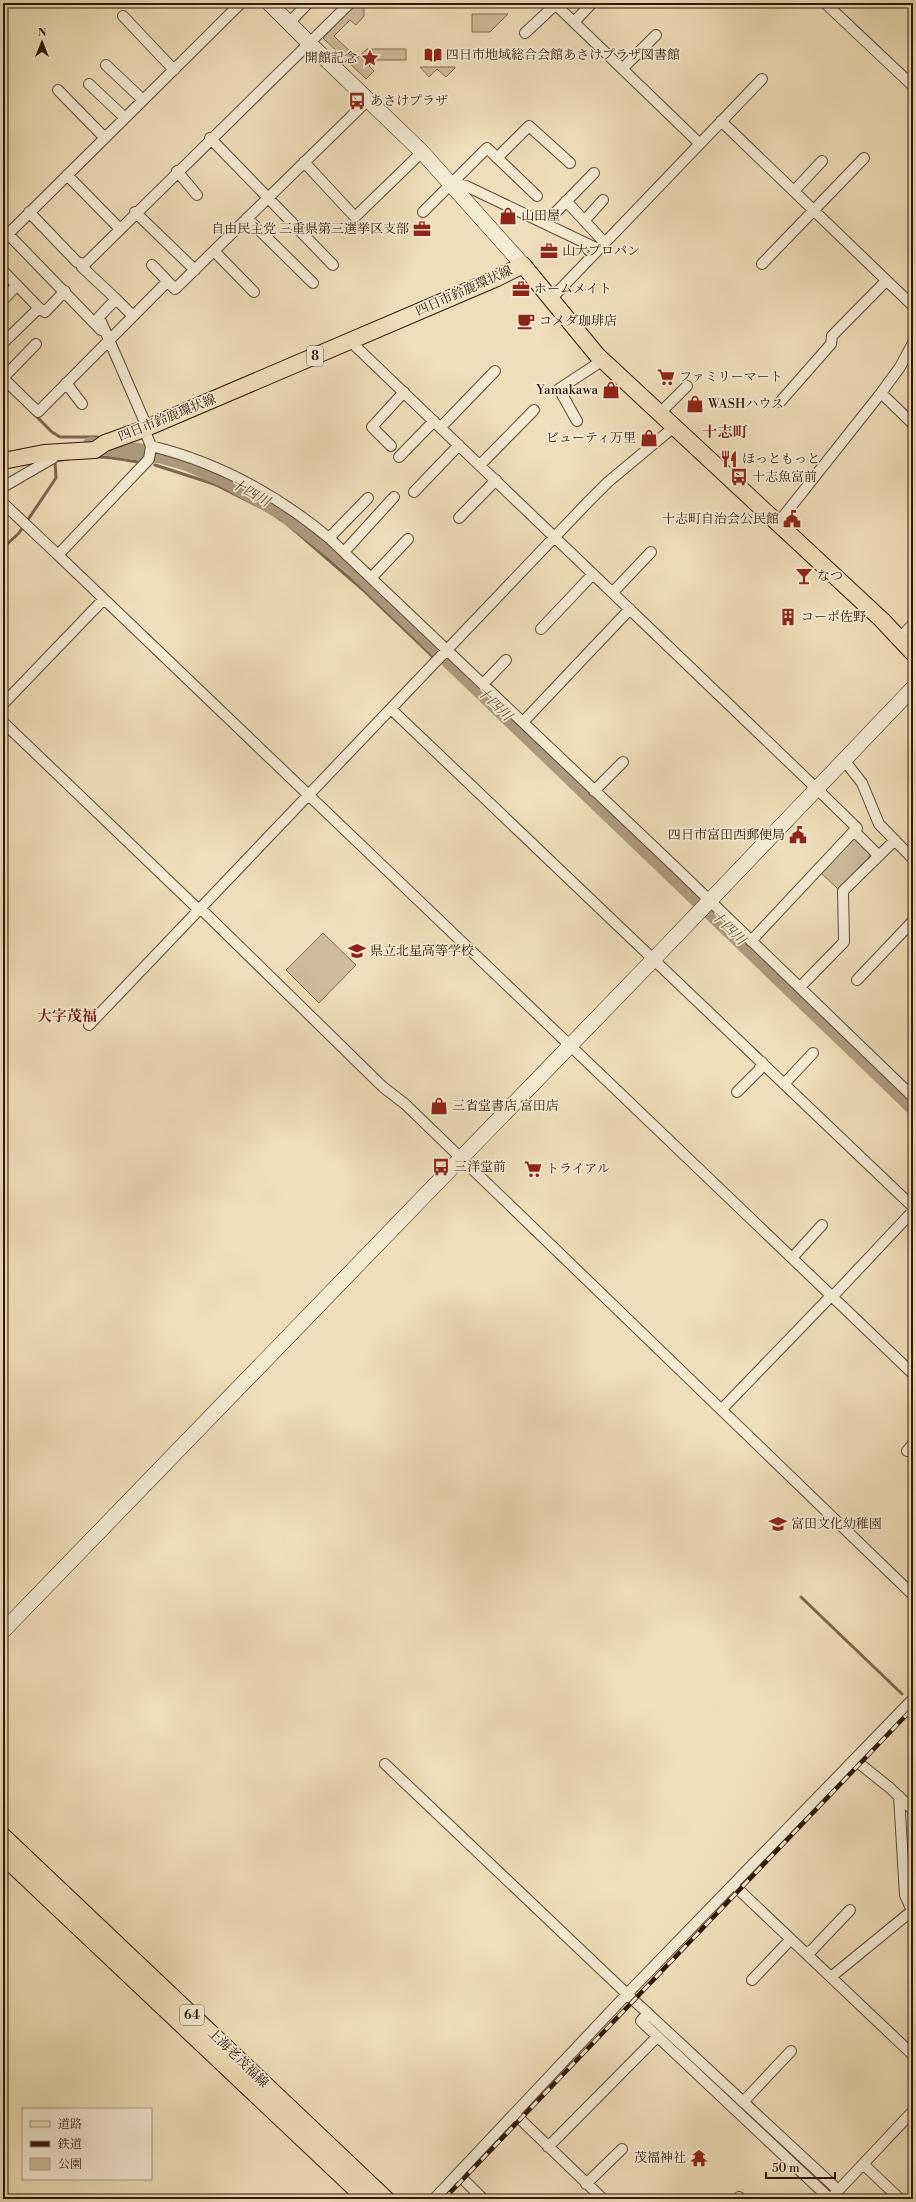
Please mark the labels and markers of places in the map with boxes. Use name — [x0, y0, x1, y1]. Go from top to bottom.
library icon: 四日市地域総合会館あさけプラザ図書館 — [423, 45, 443, 65]
place label: 四日市地域総合会館あさけプラザ図書館 — [446, 47, 680, 63]
place icon: 開館記念 — [360, 48, 380, 68]
place label: 開館記念 — [305, 50, 357, 66]
bus stop icon: あさけプラザ — [347, 91, 367, 111]
place label: あさけプラザ — [370, 93, 448, 109]
shop icon: 山田屋 — [498, 206, 518, 226]
place label: 山田屋 — [521, 208, 560, 224]
office icon: 自由民主党 三重県第三選挙区支部 — [412, 219, 432, 239]
place label: 自由民主党 三重県第三選挙区支部 — [211, 221, 409, 237]
office icon: 山大プロパン — [539, 241, 559, 261]
place label: 山大プロパン — [562, 243, 640, 259]
office icon: ホームメイト — [511, 279, 531, 299]
place label: ホームメイト — [534, 281, 612, 297]
cafe icon: コメダ珈琲店 — [516, 311, 536, 331]
place label: コメダ珈琲店 — [539, 313, 617, 329]
supermarket icon: ファミリーマート — [656, 367, 676, 387]
place label: ファミリーマート — [679, 369, 783, 385]
shop icon: Yamakawa — [601, 380, 621, 400]
place label: Yamakawa — [535, 382, 598, 398]
shop icon: WASHハウス — [685, 394, 705, 414]
place label: WASHハウス — [707, 396, 784, 412]
shop icon: ビューティ万里 — [639, 428, 659, 448]
place label: ビューティ万里 — [546, 430, 636, 446]
restaurant icon: ほっともっと — [719, 449, 739, 469]
place label: ほっともっと — [742, 451, 820, 467]
bus stop icon: 十志魚富前 — [729, 467, 749, 487]
place label: 十志魚富前 — [752, 469, 817, 485]
public building icon: 十志町自治会公民館 — [782, 509, 802, 529]
place label: 十志町自治会公民館 — [662, 511, 779, 527]
bar icon: なつ — [794, 566, 814, 586]
place label: なつ — [817, 568, 843, 584]
building icon: コーポ佐野 — [778, 607, 798, 627]
place label: コーポ佐野 — [801, 609, 866, 625]
public building icon: 四日市富田西郵便局 — [788, 825, 808, 845]
place label: 四日市富田西郵便局 — [668, 827, 785, 843]
school or university icon: 県立北星高等学校 — [347, 941, 367, 961]
place label: 県立北星高等学校 — [370, 943, 474, 959]
shop icon: 三省堂書店 富田店 — [429, 1096, 449, 1116]
place label: 三省堂書店 富田店 — [452, 1098, 559, 1114]
bus stop icon: 三洋堂前 — [431, 1157, 451, 1177]
place label: 三洋堂前 — [454, 1159, 506, 1175]
supermarket icon: トライアル — [523, 1159, 543, 1179]
place label: トライアル — [546, 1161, 610, 1177]
school or university icon: 富田文化幼稚園 — [768, 1514, 788, 1534]
place label: 富田文化幼稚園 — [791, 1516, 882, 1532]
temple icon: 茂福神社 — [689, 2148, 709, 2168]
place label: 茂福神社 — [634, 2150, 686, 2166]

